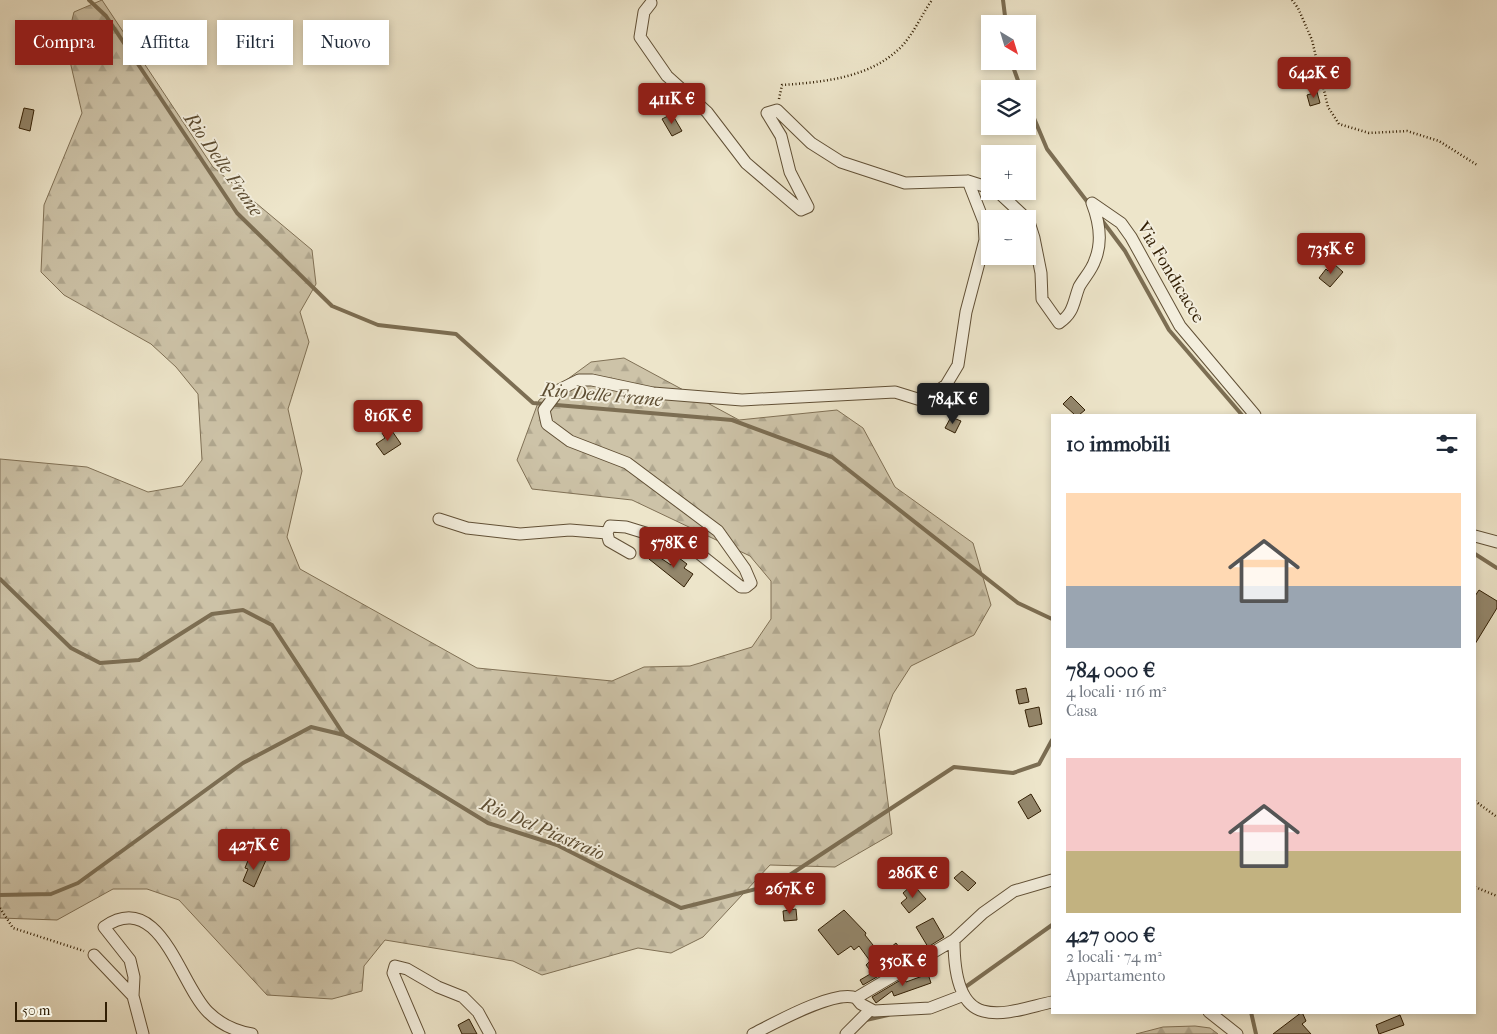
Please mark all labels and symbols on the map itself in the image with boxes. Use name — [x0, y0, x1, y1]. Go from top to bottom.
north arrow — [981, 15, 1036, 70]
pin: 642K € — [1273, 56, 1355, 99]
pin: 411K € — [631, 82, 713, 125]
water label: Rio Delle Frane — [178, 107, 268, 222]
street label: Via Fondicacce — [1132, 217, 1209, 327]
pin: 735K € — [1290, 232, 1372, 275]
water label: Rio Delle Frane — [538, 379, 665, 411]
pin: 784K € — [912, 382, 994, 425]
pin: 816K € — [347, 400, 429, 442]
pin: 578K € — [633, 526, 715, 569]
water label: Rio Del Piastraio — [476, 792, 608, 865]
pin: 427K € — [213, 828, 295, 871]
pin: 286K € — [872, 856, 954, 899]
pin: 267K € — [749, 872, 831, 915]
pin: 350K € — [862, 944, 944, 987]
scale bar — [15, 999, 108, 1022]

